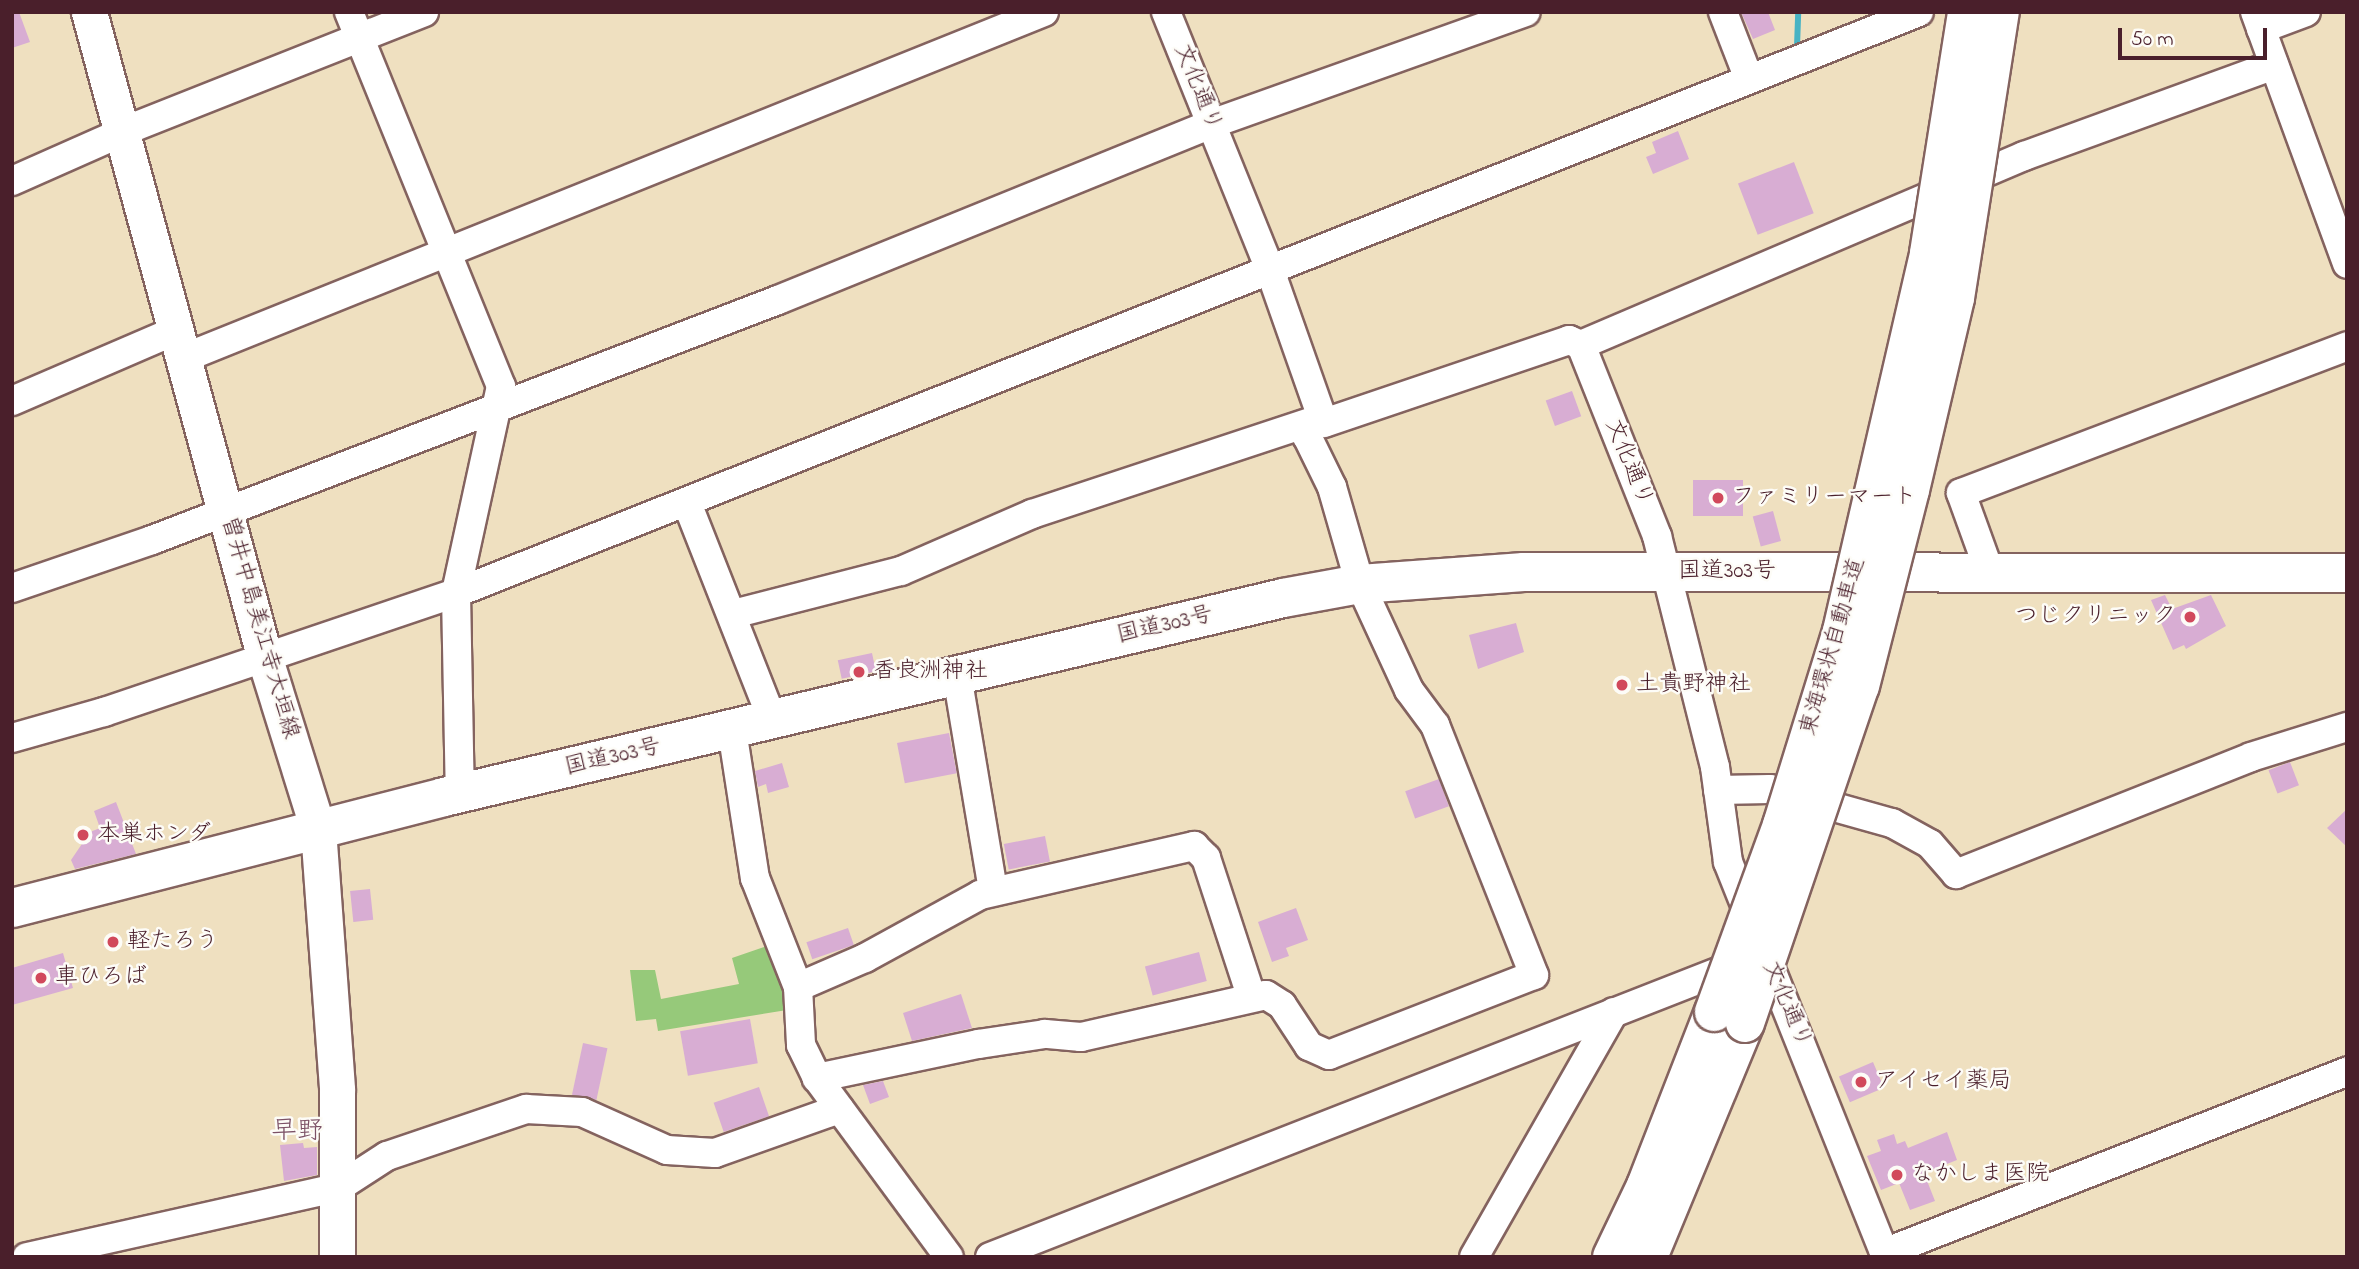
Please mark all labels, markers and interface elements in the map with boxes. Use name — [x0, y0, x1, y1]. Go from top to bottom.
scale bar — [2121, 14, 2270, 58]
text: 50 m — [2131, 25, 2174, 55]
street label: 文化通り — [1167, 40, 1227, 136]
street label: 文化通り — [1598, 415, 1658, 511]
place label: ファミリーマート — [1732, 484, 1916, 512]
marker: ファミリーマート — [1710, 490, 1726, 506]
street label: 曽井中島美江寺大垣線 — [214, 514, 304, 742]
street label: 東海環状自動車道 — [1795, 555, 1873, 739]
street label: 国道303号 — [1678, 558, 1776, 586]
street label: 国道303号 — [1114, 602, 1216, 650]
place label: つじクリニック — [2015, 603, 2176, 631]
marker: つじクリニック — [2182, 609, 2198, 625]
place label: 香良洲神社 — [873, 658, 988, 686]
marker: 香良洲神社 — [851, 664, 867, 680]
place label: 土貴野神社 — [1636, 671, 1751, 699]
marker: 土貴野神社 — [1614, 677, 1630, 693]
street label: 国道303号 — [562, 734, 664, 782]
place label: 本巣ホンダ — [97, 821, 212, 849]
marker: 本巣ホンダ — [75, 827, 91, 843]
place label: 軽たろう — [127, 928, 219, 956]
marker: 軽たろう — [105, 934, 121, 950]
street label: 文化通り — [1755, 957, 1817, 1053]
place label: 車ひろば — [55, 964, 147, 992]
marker: 車ひろば — [33, 970, 49, 986]
place label: アイセイ薬局 — [1875, 1068, 2013, 1096]
marker: アイセイ薬局 — [1853, 1074, 1869, 1090]
district label: 早野 — [271, 1117, 323, 1149]
place label: なかしま医院 — [1911, 1161, 2049, 1189]
marker: なかしま医院 — [1889, 1167, 1905, 1183]

